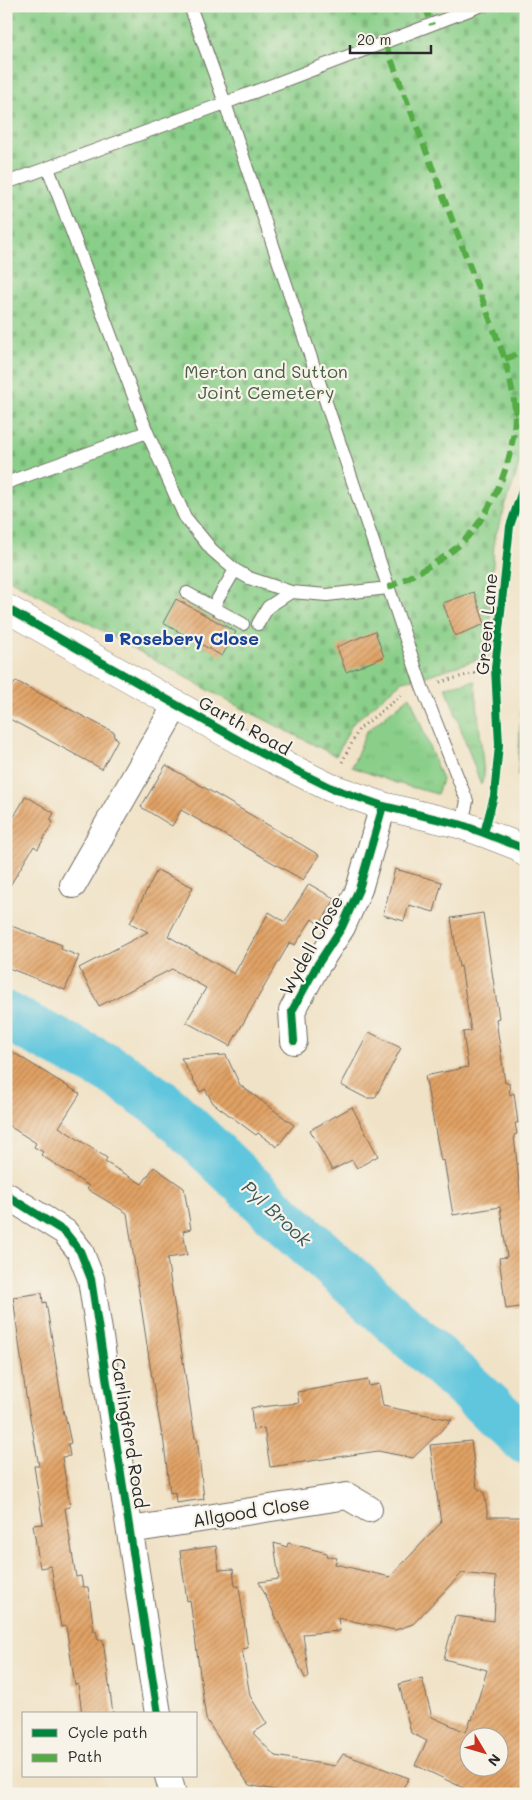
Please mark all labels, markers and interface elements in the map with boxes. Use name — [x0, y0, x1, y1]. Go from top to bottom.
scale bar — [350, 22, 431, 54]
text: 20 m — [357, 29, 391, 49]
park label: Merton and Sutton Joint Cemetery — [184, 359, 348, 404]
street label: Green Lane — [470, 572, 502, 676]
place label: Rosebery Close — [119, 626, 259, 650]
marker: Rosebery Close — [103, 632, 115, 644]
street label: Garth Road — [194, 690, 296, 760]
street label: Wydell Close — [274, 891, 348, 999]
water label: Pyl Brook — [237, 1174, 318, 1252]
street label: Carlingford Road — [106, 1356, 154, 1510]
street label: Allgood Close — [191, 1490, 311, 1532]
legend — [22, 1712, 198, 1778]
text: Cycle path — [68, 1722, 147, 1742]
north arrow — [460, 1728, 510, 1778]
text: Path — [68, 1746, 102, 1766]
text: N — [484, 1750, 505, 1770]

